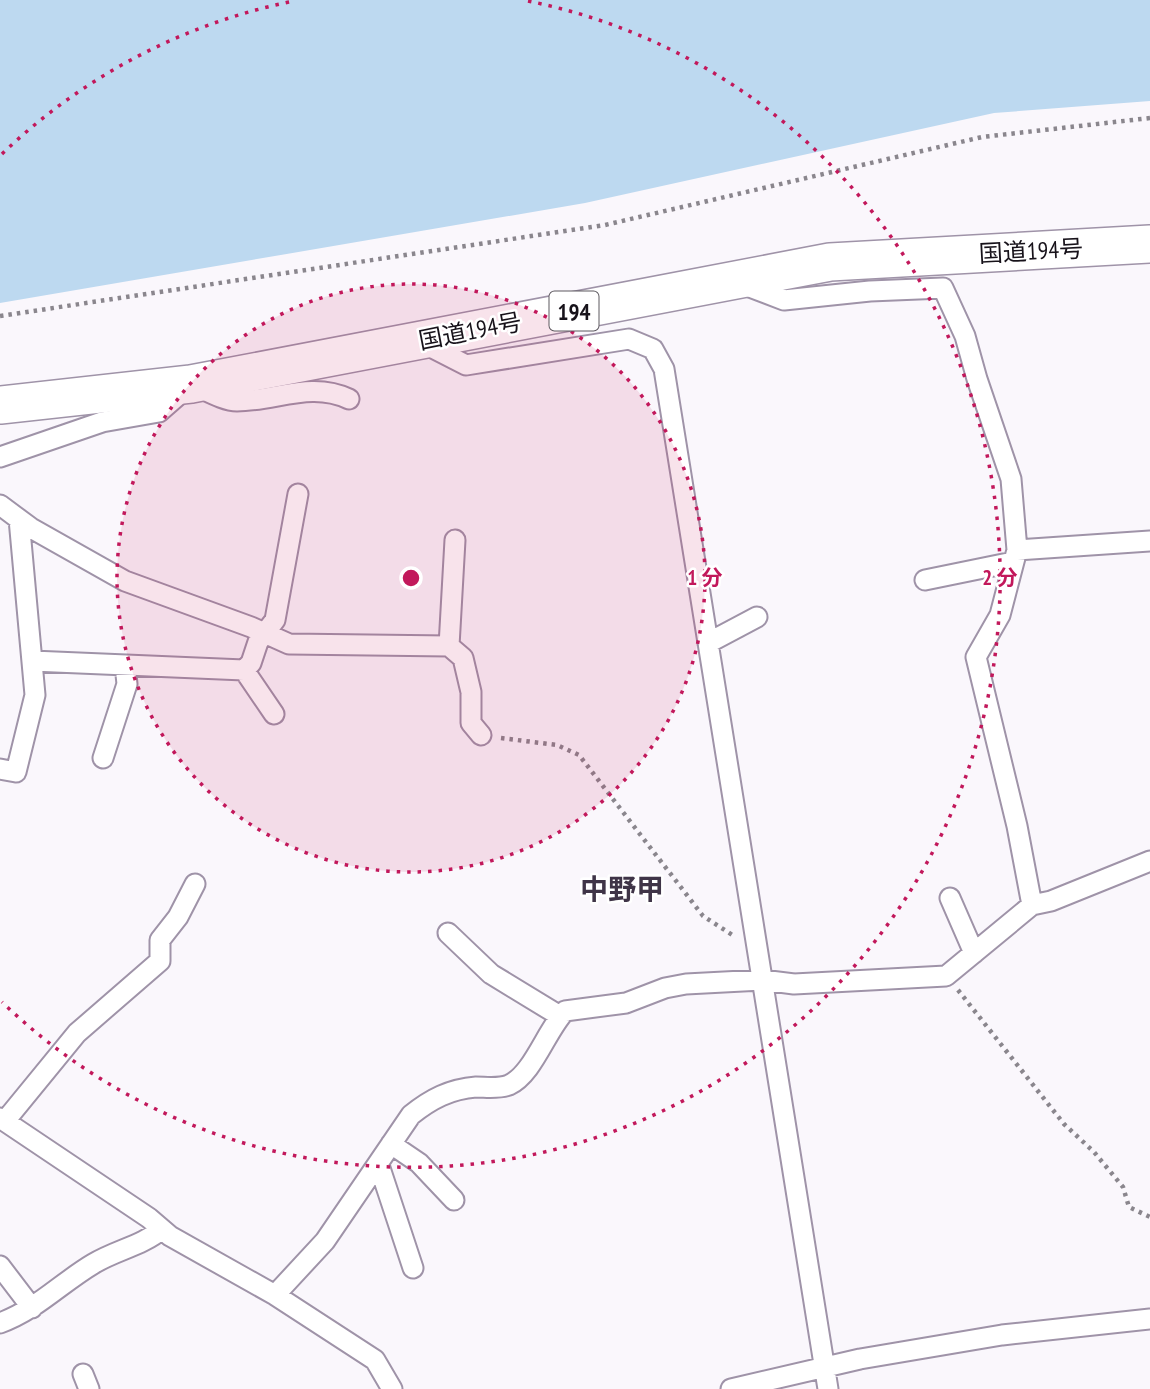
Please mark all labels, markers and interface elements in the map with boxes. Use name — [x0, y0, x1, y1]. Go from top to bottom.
street label: 国道194号 — [978, 233, 1084, 269]
road number: 194 — [550, 292, 598, 330]
street label: 国道194号 — [416, 306, 524, 356]
text: 1 分 — [687, 564, 723, 591]
text: 2 分 — [982, 564, 1018, 591]
centre of rings — [399, 566, 423, 590]
district label: 中野甲 — [580, 870, 664, 907]

